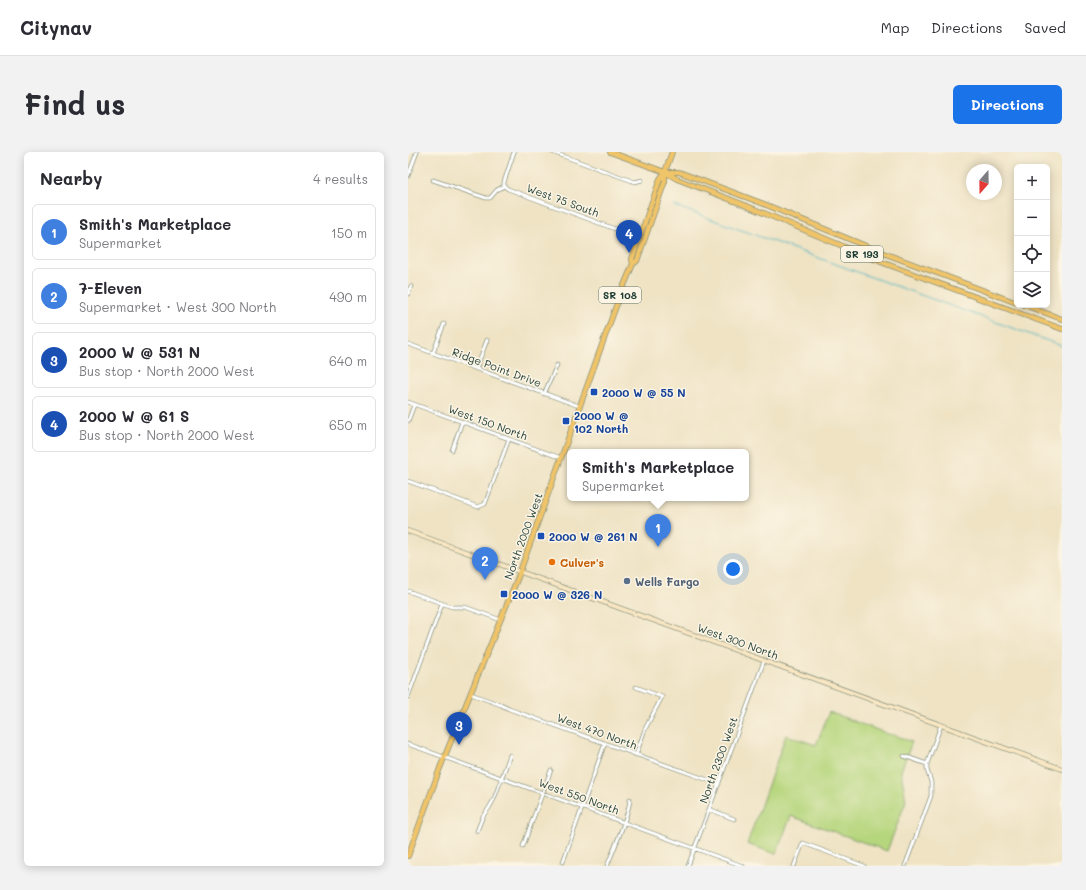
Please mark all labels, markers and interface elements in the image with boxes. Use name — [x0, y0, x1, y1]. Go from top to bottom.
text: Citynav — [20, 15, 92, 40]
text: Map — [881, 18, 909, 37]
text: Directions — [931, 18, 1002, 37]
text: Saved — [1024, 18, 1066, 37]
button: Directions — [953, 85, 1062, 124]
text: Find us — [24, 86, 125, 122]
north arrow — [966, 164, 1002, 200]
map controls — [1014, 164, 1050, 308]
button: + — [1014, 164, 1050, 200]
text: Nearby — [40, 167, 102, 189]
text: 4 results — [313, 170, 368, 187]
street label: West 75 South — [525, 180, 601, 220]
button: − — [1014, 200, 1050, 236]
text: Smith's Marketplace — [79, 214, 231, 234]
pin: 4 — [616, 220, 642, 253]
text: 1 — [51, 224, 57, 241]
text: 150 m — [331, 224, 367, 241]
text: Supermarket — [79, 234, 162, 251]
button: locate — [1014, 236, 1050, 272]
road number: SR 193 — [841, 246, 883, 262]
button: layers — [1014, 272, 1050, 308]
text: 7-Eleven — [79, 278, 142, 298]
road number: SR 108 — [599, 287, 641, 303]
text: 2 — [50, 288, 58, 305]
text: 490 m — [329, 288, 367, 305]
text: Supermarket · West 300 North — [79, 298, 276, 315]
text: 2000 W @ 531 N — [79, 342, 200, 362]
street label: Ridge Point Drive — [450, 344, 544, 390]
text: 3 — [50, 352, 58, 369]
text: 640 m — [329, 352, 367, 369]
text: Bus stop · North 2000 West — [79, 362, 254, 379]
place label: 2000 W @ 55 N — [602, 385, 686, 400]
marker: 2000 W @ 55 N — [589, 387, 599, 397]
street label: West 150 North — [446, 401, 530, 443]
text: 2000 W @ 61 S — [79, 406, 189, 426]
place label: 2000 W @ 102 North — [574, 408, 629, 436]
text: 4 — [50, 416, 58, 433]
text: 650 m — [329, 416, 367, 433]
marker: 2000 W @ 102 North — [561, 416, 571, 426]
text: Bus stop · North 2000 West — [79, 426, 254, 443]
popup — [567, 449, 749, 501]
text: Smith's Marketplace — [582, 457, 734, 477]
text: Supermarket — [582, 477, 665, 494]
street label: North 2000 West — [500, 490, 546, 582]
pin: 1 — [645, 514, 671, 547]
place label: 2000 W @ 261 N — [549, 529, 638, 544]
marker: 2000 W @ 261 N — [536, 531, 546, 541]
pin: 2 — [472, 547, 498, 580]
place label: Culver's — [560, 555, 605, 570]
marker: Culver's — [547, 557, 557, 567]
your location — [723, 559, 743, 579]
place label: Wells Fargo — [635, 574, 699, 589]
marker: Wells Fargo — [622, 576, 632, 586]
place label: 2000 W @ 326 N — [512, 587, 602, 602]
marker: 2000 W @ 326 N — [499, 589, 509, 599]
street label: West 300 North — [696, 619, 780, 663]
street label: West 470 North — [555, 710, 639, 752]
pin: 3 — [446, 712, 472, 745]
street label: North 2300 West — [695, 715, 741, 805]
street label: West 550 North — [537, 774, 621, 818]

